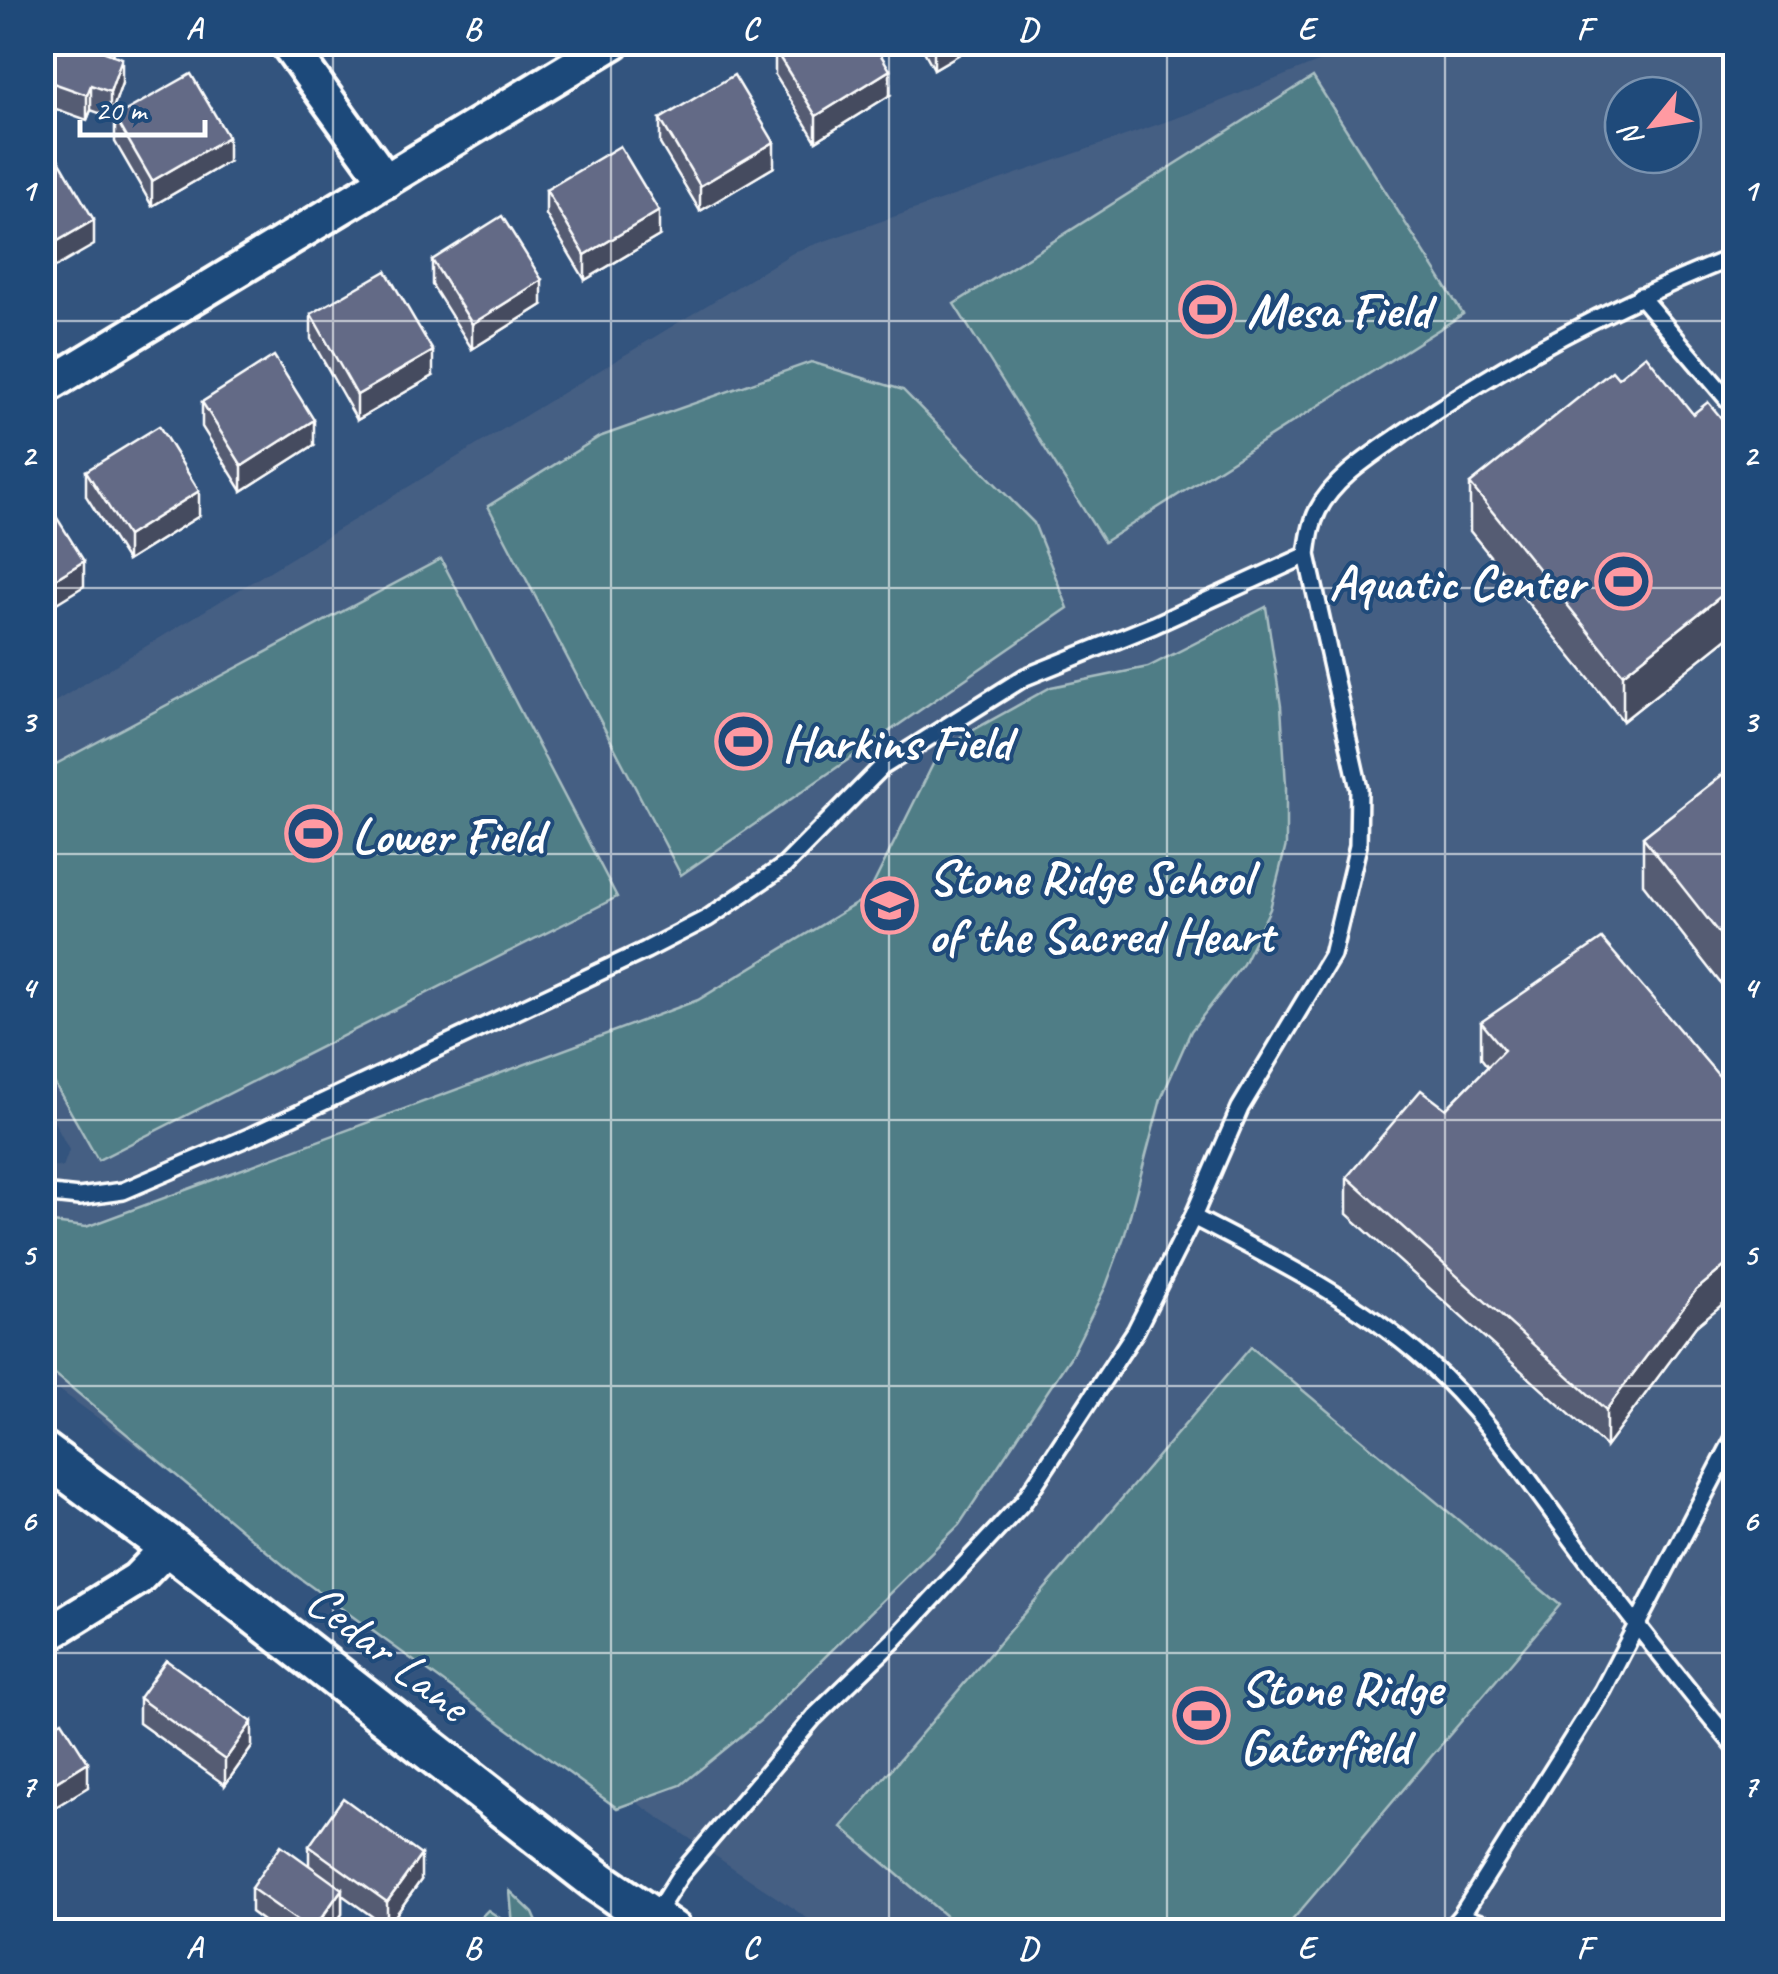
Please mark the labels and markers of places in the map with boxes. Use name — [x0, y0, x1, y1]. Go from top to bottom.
sports icon: Mesa Field — [1178, 279, 1238, 339]
place label: Mesa Field — [1247, 279, 1437, 342]
place label: Aquatic Center — [1329, 551, 1589, 614]
sports icon: Aquatic Center — [1593, 551, 1653, 611]
sports icon: Harkins Field — [713, 711, 773, 771]
place label: Harkins Field — [782, 711, 1019, 774]
sports icon: Lower Field — [283, 804, 343, 864]
place label: Lower Field — [352, 804, 551, 867]
place label: Stone Ridge School of the Sacred Heart — [928, 846, 1279, 967]
school or university icon: Stone Ridge School of the Sacred Heart — [859, 875, 919, 935]
place label: Stone Ridge Gatorfield — [1240, 1657, 1446, 1778]
sports icon: Stone Ridge Gatorfield — [1171, 1686, 1231, 1746]

